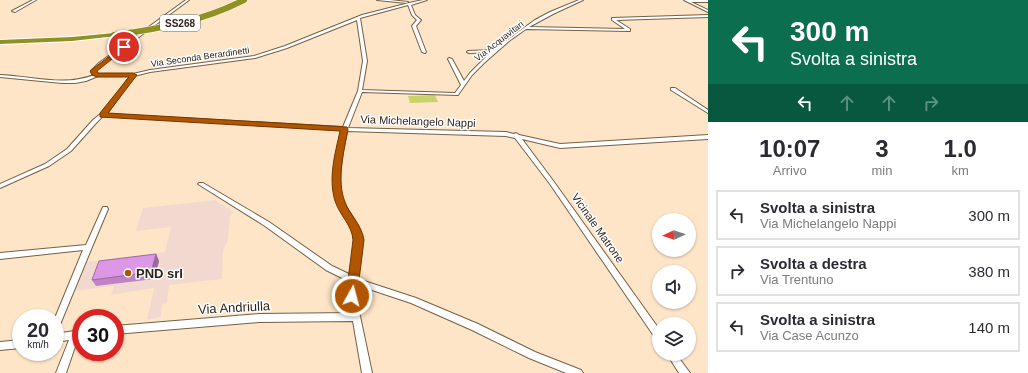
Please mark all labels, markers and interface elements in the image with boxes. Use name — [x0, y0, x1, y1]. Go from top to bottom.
road number: SS268 — [160, 15, 200, 31]
icon: left — [724, 16, 776, 68]
text: 300 m — [790, 16, 869, 47]
street label: Via Acquavitari — [473, 19, 525, 63]
pin — [107, 30, 141, 64]
icon: arrive — [113, 36, 135, 58]
street label: Via Seconda Berardinetti — [150, 45, 250, 69]
text: Svolta a sinistra — [790, 49, 917, 69]
icon: left — [794, 92, 816, 114]
icon: ahead — [836, 92, 858, 114]
icon: ahead — [878, 92, 900, 114]
icon: right — [920, 92, 942, 114]
street label: Via Michelangelo Nappi — [360, 113, 476, 129]
text: 10:07 — [759, 135, 820, 162]
text: 3 — [875, 135, 889, 162]
text: 1.0 — [944, 135, 977, 162]
text: Arrivo — [773, 163, 807, 178]
text: min — [872, 163, 892, 178]
text: km — [952, 163, 969, 178]
street label: Vicinale Matrone — [570, 191, 626, 265]
text: Svolta a sinistra — [760, 199, 875, 216]
icon: left — [726, 204, 748, 226]
text: 300 m — [968, 207, 1010, 224]
north arrow — [652, 213, 696, 257]
map controls — [652, 213, 696, 361]
text: Via Michelangelo Nappi — [760, 216, 896, 231]
text: Svolta a destra — [760, 255, 867, 272]
icon: right — [726, 260, 748, 282]
text: 380 m — [968, 263, 1010, 280]
button: sound — [652, 265, 696, 309]
place label: PND srl — [136, 266, 183, 281]
marker: PND srl — [123, 268, 133, 278]
text: Via Trentuno — [760, 272, 833, 287]
position arrow — [331, 275, 373, 317]
street label: Via Andriulla — [198, 298, 271, 317]
speed limit sign: 30 — [72, 309, 124, 361]
text: Svolta a sinistra — [760, 311, 875, 328]
icon: left — [726, 316, 748, 338]
button: layers — [652, 317, 696, 361]
text: 20 — [27, 319, 49, 341]
text: 140 m — [968, 319, 1010, 336]
text: Via Case Acunzo — [760, 328, 859, 343]
text: km/h — [27, 339, 49, 350]

